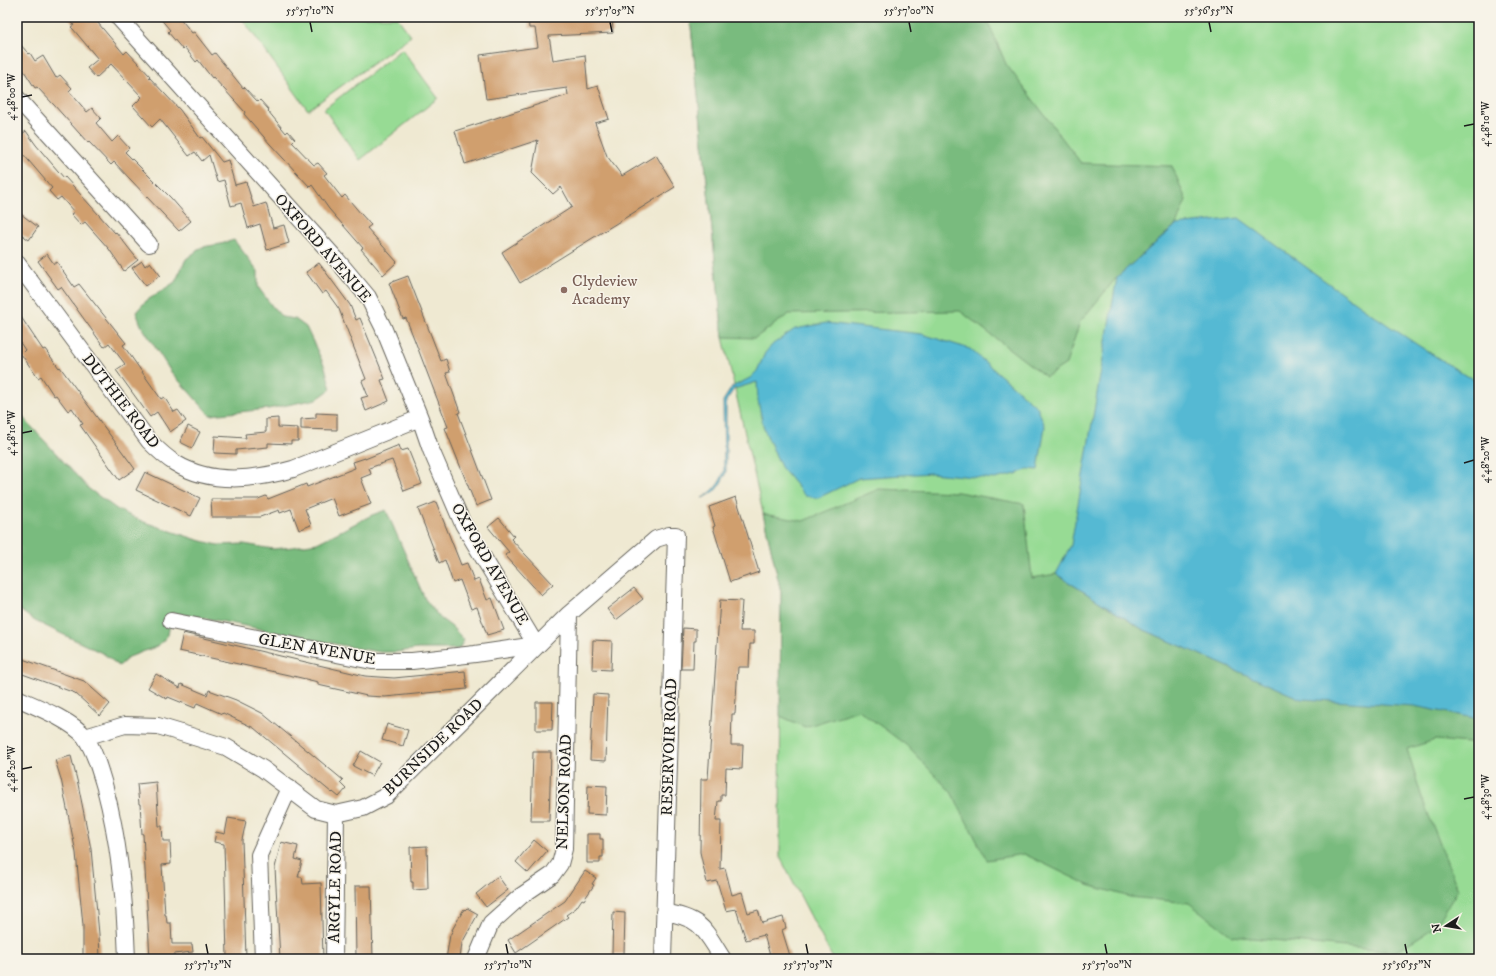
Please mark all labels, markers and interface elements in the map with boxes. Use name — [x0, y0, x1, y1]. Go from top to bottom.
text: 55°57'10"N — [286, 5, 334, 17]
text: 55°57'05"N — [585, 5, 635, 17]
text: 55°57'00"N — [884, 5, 934, 17]
text: 55°56'55"N — [1185, 5, 1234, 17]
text: 4°48'00"W — [6, 73, 18, 121]
text: 4°48'10"W — [1480, 100, 1492, 147]
street label: OXFORD AVENUE — [270, 189, 376, 307]
place label: Clydeview Academy — [572, 271, 638, 309]
marker: Clydeview Academy — [559, 285, 569, 295]
street label: DUTHIE ROAD — [78, 350, 164, 453]
text: 4°48'10"W — [6, 409, 18, 456]
text: 4°48'20"W — [1480, 436, 1492, 483]
street label: OXFORD AVENUE — [447, 499, 533, 629]
street label: GLEN AVENUE — [257, 629, 377, 669]
street label: RESERVOIR ROAD — [657, 678, 681, 816]
street label: BURNSIDE ROAD — [379, 694, 487, 800]
street label: NELSON ROAD — [552, 734, 576, 850]
text: 4°48'20"W — [6, 745, 18, 792]
text: 4°48'30"W — [1480, 773, 1492, 820]
street label: ARGYLE ROAD — [324, 831, 346, 943]
north arrow — [1426, 906, 1466, 946]
text: N — [1429, 922, 1445, 934]
text: 55°57'15"N — [184, 959, 232, 971]
text: 55°57'10"N — [484, 959, 532, 971]
text: 55°57'05"N — [783, 959, 833, 971]
text: 55°57'00"N — [1082, 959, 1132, 971]
text: 55°56'55"N — [1383, 959, 1432, 971]

